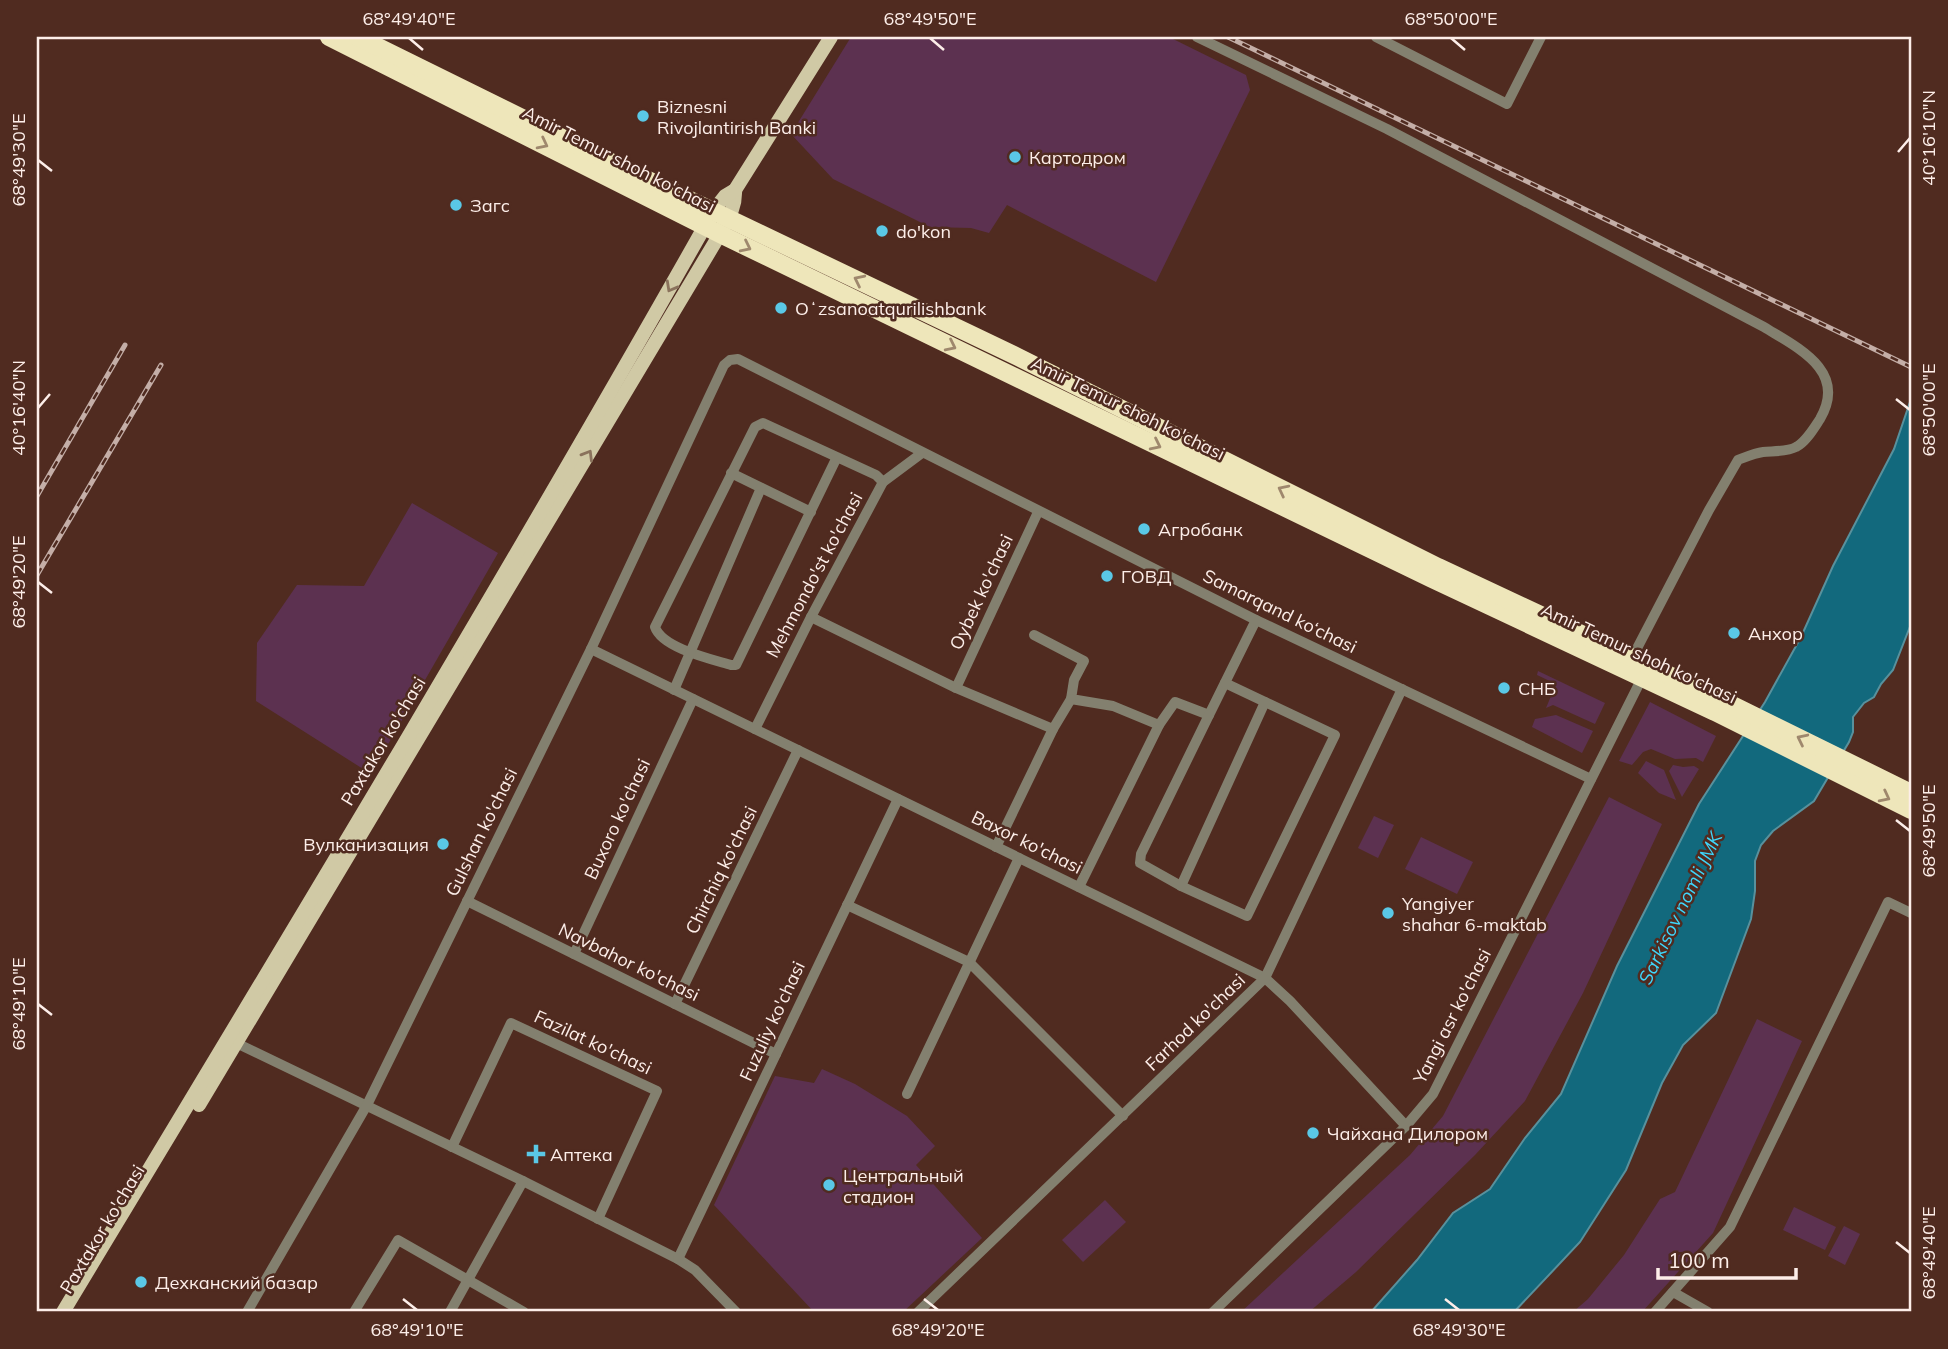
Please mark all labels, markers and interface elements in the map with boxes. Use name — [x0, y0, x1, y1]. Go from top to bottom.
text: 68°49'40"E — [362, 7, 456, 30]
text: 68°49'50"E — [883, 7, 977, 30]
text: 68°50'00"E — [1404, 7, 1498, 30]
text: 40°16'10"N — [1917, 90, 1940, 186]
place label: Biznesni Rivojlantirish Banki — [657, 95, 816, 139]
street label: Amir Temur shoh ko'chasi — [519, 100, 719, 218]
marker: Biznesni Rivojlantirish Banki — [635, 108, 651, 124]
text: 68°49'30"E — [7, 113, 30, 207]
one-way arrow — [536, 136, 548, 149]
place label: Картодром — [1029, 146, 1126, 169]
marker: Картодром — [1007, 149, 1023, 165]
place label: Загс — [470, 194, 510, 217]
marker: Загс — [448, 197, 464, 213]
place label: do'kon — [896, 220, 951, 243]
marker: do'kon — [874, 223, 890, 239]
one-way arrow — [739, 238, 751, 252]
one-way arrow — [854, 275, 866, 289]
one-way arrow — [666, 279, 679, 292]
place label: Oʻzsanoatqurilishbank — [795, 297, 987, 320]
marker: Oʻzsanoatqurilishbank — [773, 300, 789, 316]
one-way arrow — [944, 337, 956, 351]
street label: Amir Temur shoh ko'chasi — [1027, 351, 1229, 465]
text: 40°16'40"N — [7, 360, 30, 456]
text: 68°50'00"E — [1917, 363, 1940, 457]
one-way arrow — [1149, 437, 1161, 451]
one-way arrow — [580, 449, 593, 462]
one-way arrow — [1278, 484, 1290, 498]
street label: Mehmondo'st ko'chasi — [761, 488, 867, 662]
place label: Агробанк — [1158, 518, 1243, 541]
marker: Агробанк — [1136, 521, 1152, 537]
street label: Oybek ko'chasi — [944, 531, 1018, 653]
text: 68°49'20"E — [7, 535, 30, 629]
street label: Samarqand ko‘chasi — [1199, 564, 1361, 658]
place label: ГОВД — [1121, 565, 1172, 588]
marker: ГОВД — [1099, 568, 1115, 584]
street label: Amir Temur shoh ko'chasi — [1538, 598, 1740, 708]
place label: Анхор — [1748, 622, 1803, 645]
marker: Анхор — [1726, 625, 1742, 641]
street label: Paxtakor ko'chasi — [336, 672, 430, 810]
place label: СНБ — [1518, 677, 1556, 700]
marker: СНБ — [1496, 680, 1512, 696]
one-way arrow — [1797, 734, 1809, 748]
street label: Buxoro ko'chasi — [579, 755, 655, 883]
street label: Gulshan ko'chasi — [440, 764, 522, 900]
text: 68°49'50"E — [1917, 784, 1940, 878]
one-way arrow — [1877, 788, 1890, 802]
street label: Chirchiq ko'chasi — [680, 802, 762, 938]
street label: Baxor ko'chasi — [968, 805, 1086, 879]
water label: Sarkisov nomli JMK — [1633, 826, 1728, 988]
place label: Вулканизация — [303, 833, 429, 856]
marker: Вулканизация — [435, 836, 451, 852]
place label: Yangiyer shahar 6-maktab — [1401, 892, 1547, 936]
marker: Yangiyer shahar 6-maktab — [1380, 905, 1396, 921]
street label: Navbahor ko'chasi — [555, 918, 703, 1006]
street label: Yangi asr ko'chasi — [1408, 945, 1496, 1088]
text: 68°49'10"E — [7, 957, 30, 1051]
street label: Fuzuliy ko'chasi — [734, 957, 810, 1085]
street label: Farhod ko'chasi — [1140, 969, 1250, 1075]
street label: Fazilat ko'chasi — [531, 1005, 655, 1079]
place label: Чайхана Дилором — [1327, 1122, 1488, 1145]
marker: Чайхана Дилором — [1305, 1125, 1321, 1141]
place label: Аптека — [550, 1143, 613, 1166]
marker: Аптека — [528, 1146, 544, 1162]
street label: Paxtakor ko'chasi — [55, 1160, 149, 1298]
place label: Центральный стадион — [843, 1164, 964, 1208]
marker: Центральный стадион — [821, 1177, 837, 1193]
text: 68°49'40"E — [1917, 1206, 1940, 1300]
scale bar — [1658, 1237, 1796, 1281]
text: 100 m — [1668, 1247, 1730, 1273]
place label: Дехканский базар — [155, 1271, 318, 1294]
marker: Дехканский базар — [133, 1274, 149, 1290]
text: 68°49'10"E — [370, 1318, 464, 1341]
text: 68°49'20"E — [891, 1318, 985, 1341]
text: 68°49'30"E — [1412, 1318, 1506, 1341]

